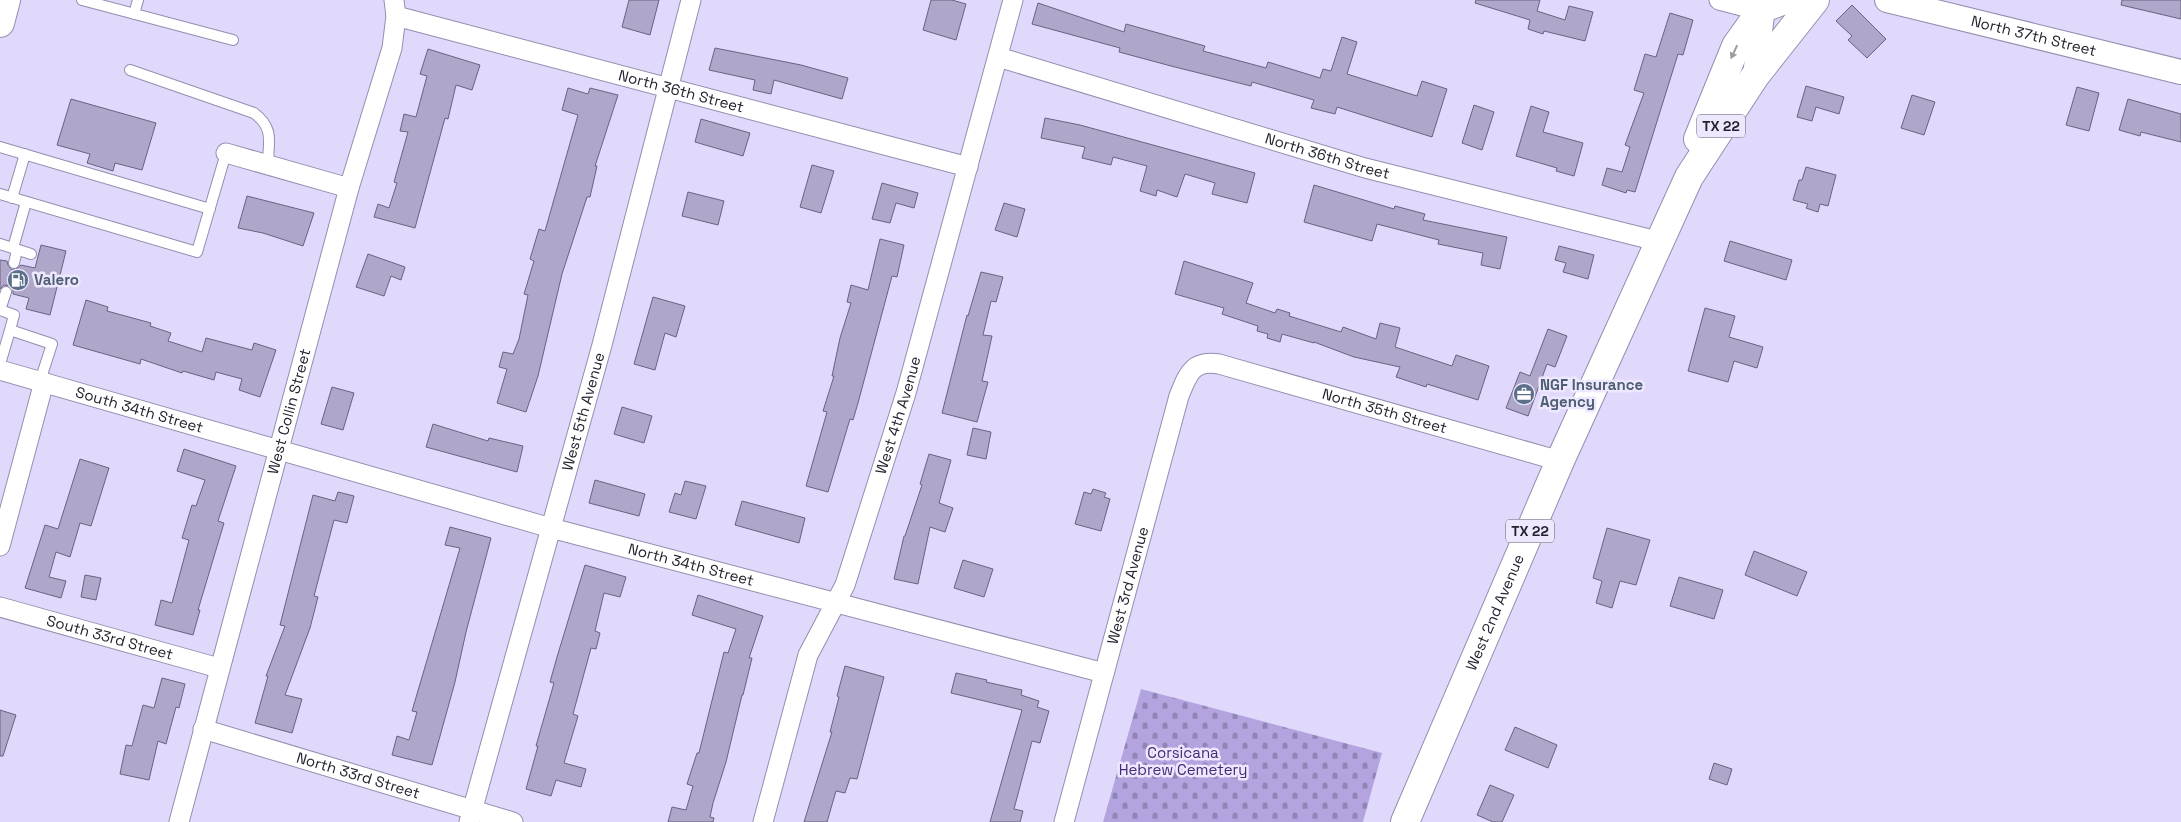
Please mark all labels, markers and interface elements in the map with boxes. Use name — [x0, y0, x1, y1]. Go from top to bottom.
street label: North 37th Street — [1969, 11, 2098, 60]
one-way arrow — [1730, 45, 1738, 59]
street label: North 36th Street — [617, 65, 746, 116]
road number: TX 22 — [1697, 114, 1745, 138]
street label: North 36th Street — [1263, 128, 1392, 183]
fuel station icon: Valero — [6, 268, 30, 292]
place label: Valero — [34, 270, 79, 289]
street label: West Collin Street — [263, 346, 315, 476]
street label: West 5th Avenue — [557, 350, 609, 473]
street label: West 4th Avenue — [871, 354, 925, 477]
place label: NGF Insurance Agency — [1540, 375, 1644, 411]
street label: South 34th Street — [73, 382, 206, 437]
office icon: NGF Insurance Agency — [1512, 382, 1536, 406]
street label: North 35th Street — [1320, 384, 1449, 437]
road number: TX 22 — [1506, 520, 1554, 542]
street label: West 3rd Avenue — [1102, 524, 1152, 646]
street label: North 34th Street — [626, 539, 756, 590]
street label: West 2nd Avenue — [1461, 551, 1528, 673]
street label: South 33rd Street — [45, 610, 175, 664]
park label: Corsicana Hebrew Cemetery — [1119, 743, 1247, 779]
street label: North 33rd Street — [294, 748, 422, 803]

